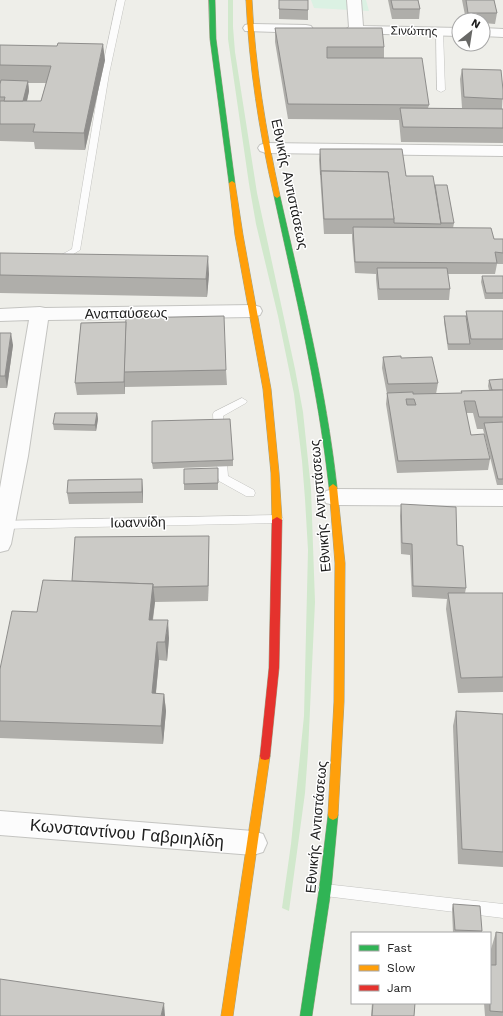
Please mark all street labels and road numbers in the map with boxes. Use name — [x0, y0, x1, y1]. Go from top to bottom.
street label: Σινώπης — [391, 24, 438, 38]
street label: Εθνικής Αντιστάσεως — [268, 117, 312, 251]
street label: Αναπαύσεως — [84, 304, 168, 322]
street label: Εθνικής Αντιστάσεως — [306, 439, 334, 573]
street label: Ιωαννίδη — [110, 514, 166, 530]
street label: Εθνικής Αντιστάσεως — [302, 760, 330, 894]
street label: Κωνσταντίνου Γαβριηλίδη — [29, 815, 225, 851]

